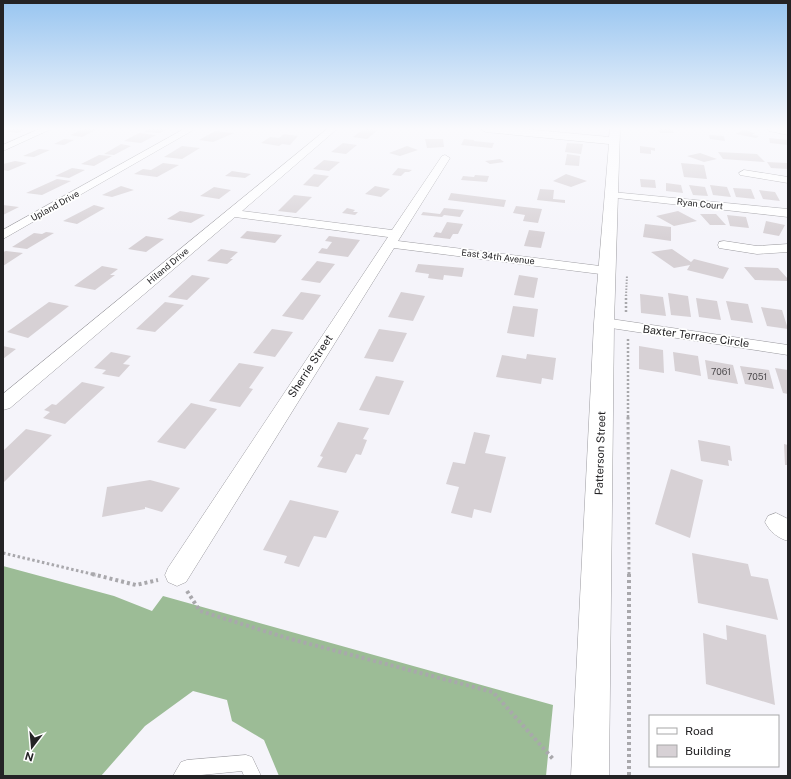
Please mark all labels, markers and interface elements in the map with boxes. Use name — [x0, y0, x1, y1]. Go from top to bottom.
street label: Upland Drive — [29, 188, 81, 223]
street label: Ryan Court — [676, 196, 724, 211]
street label: Hiland Drive — [145, 245, 191, 286]
street label: East 34th Avenue — [461, 247, 535, 266]
street label: Baxter Terrace Circle — [642, 323, 750, 349]
street label: Sherrie Street — [285, 332, 335, 400]
house number: 7061 — [711, 366, 731, 377]
house number: 7051 — [747, 371, 767, 382]
street label: Patterson Street — [593, 411, 607, 495]
legend — [649, 715, 779, 767]
text: Road — [685, 724, 713, 738]
north arrow — [12, 727, 52, 767]
text: Building — [685, 744, 731, 758]
text: N — [23, 750, 35, 764]

